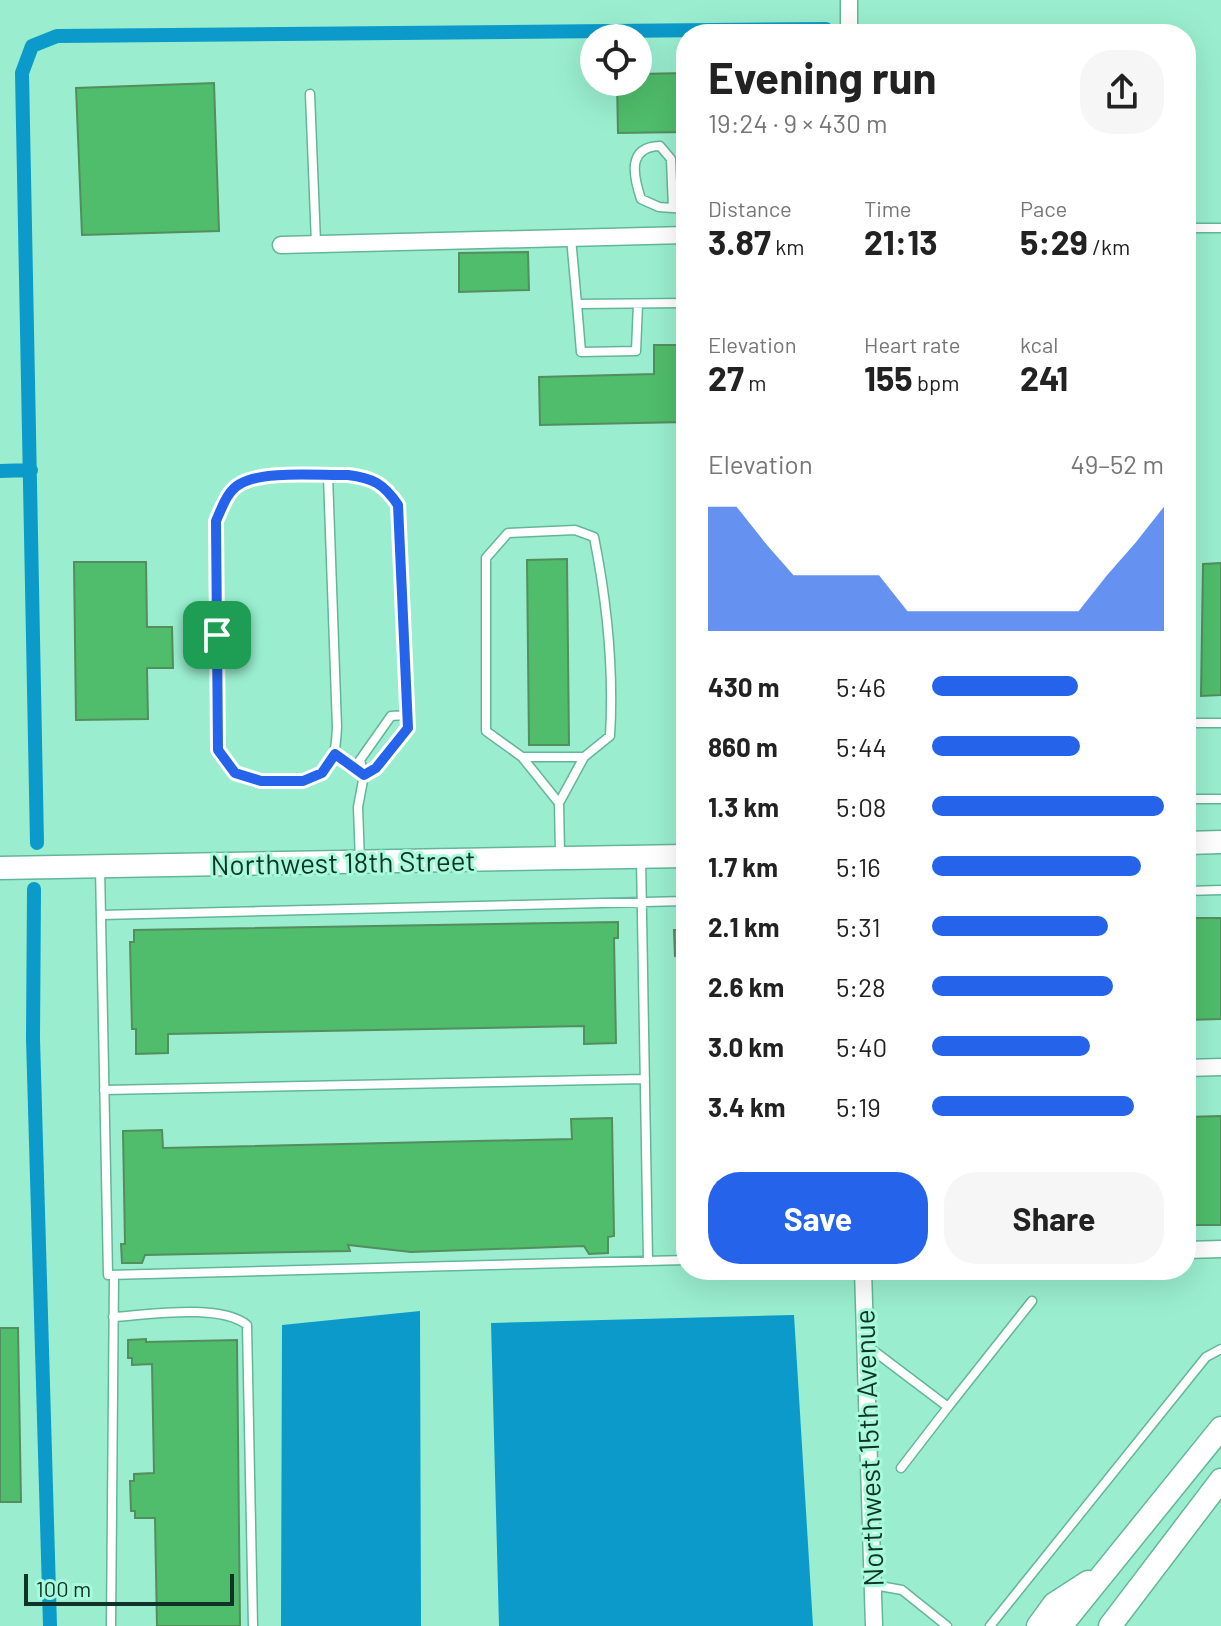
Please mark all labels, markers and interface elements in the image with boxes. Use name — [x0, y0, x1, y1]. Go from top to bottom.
map controls — [580, 24, 652, 96]
button: locate — [580, 24, 652, 96]
text: Evening run — [708, 50, 937, 103]
button: share — [1080, 50, 1164, 134]
text: 19:24 · 9 × 430 m — [708, 107, 888, 138]
text: Distance — [708, 195, 792, 221]
text: Time — [864, 195, 912, 221]
text: Pace — [1020, 195, 1067, 221]
text: 3.87 — [708, 221, 771, 262]
text: 21:13 — [864, 221, 938, 262]
text: 5:29 — [1020, 221, 1088, 262]
text: km — [771, 233, 804, 259]
text: /km — [1088, 233, 1130, 259]
text: Elevation — [708, 331, 797, 357]
text: Heart rate — [864, 331, 961, 357]
text: kcal — [1020, 331, 1058, 357]
text: 27 — [708, 357, 744, 398]
text: 155 — [864, 357, 913, 398]
text: 241 — [1020, 357, 1068, 398]
text: m — [744, 369, 767, 395]
text: bpm — [913, 369, 959, 395]
text: Elevation — [708, 448, 813, 479]
text: 49–52 m — [1070, 448, 1164, 479]
pin — [183, 601, 251, 669]
icon: arrive — [195, 613, 239, 657]
text: 430 m — [708, 671, 780, 702]
text: 5:46 — [836, 671, 886, 702]
text: 860 m — [708, 731, 778, 762]
text: 5:44 — [836, 731, 887, 762]
text: 1.3 km — [708, 791, 779, 822]
text: 5:08 — [836, 791, 886, 822]
street label: Northwest 18th Street — [210, 843, 476, 881]
text: 1.7 km — [708, 851, 778, 882]
text: 5:16 — [836, 851, 881, 882]
text: 2.1 km — [708, 911, 780, 942]
text: 5:31 — [836, 911, 881, 942]
text: 2.6 km — [708, 971, 784, 1002]
text: 5:28 — [836, 971, 886, 1002]
text: 3.0 km — [708, 1031, 784, 1062]
text: 5:40 — [836, 1031, 887, 1062]
text: 3.4 km — [708, 1091, 786, 1122]
text: 5:19 — [836, 1091, 881, 1122]
button: Save — [708, 1172, 928, 1264]
button: Share — [944, 1172, 1164, 1264]
street label: Northwest 15th Avenue — [846, 1309, 890, 1587]
scale bar — [24, 1570, 234, 1606]
text: 100 m — [36, 1575, 91, 1601]

